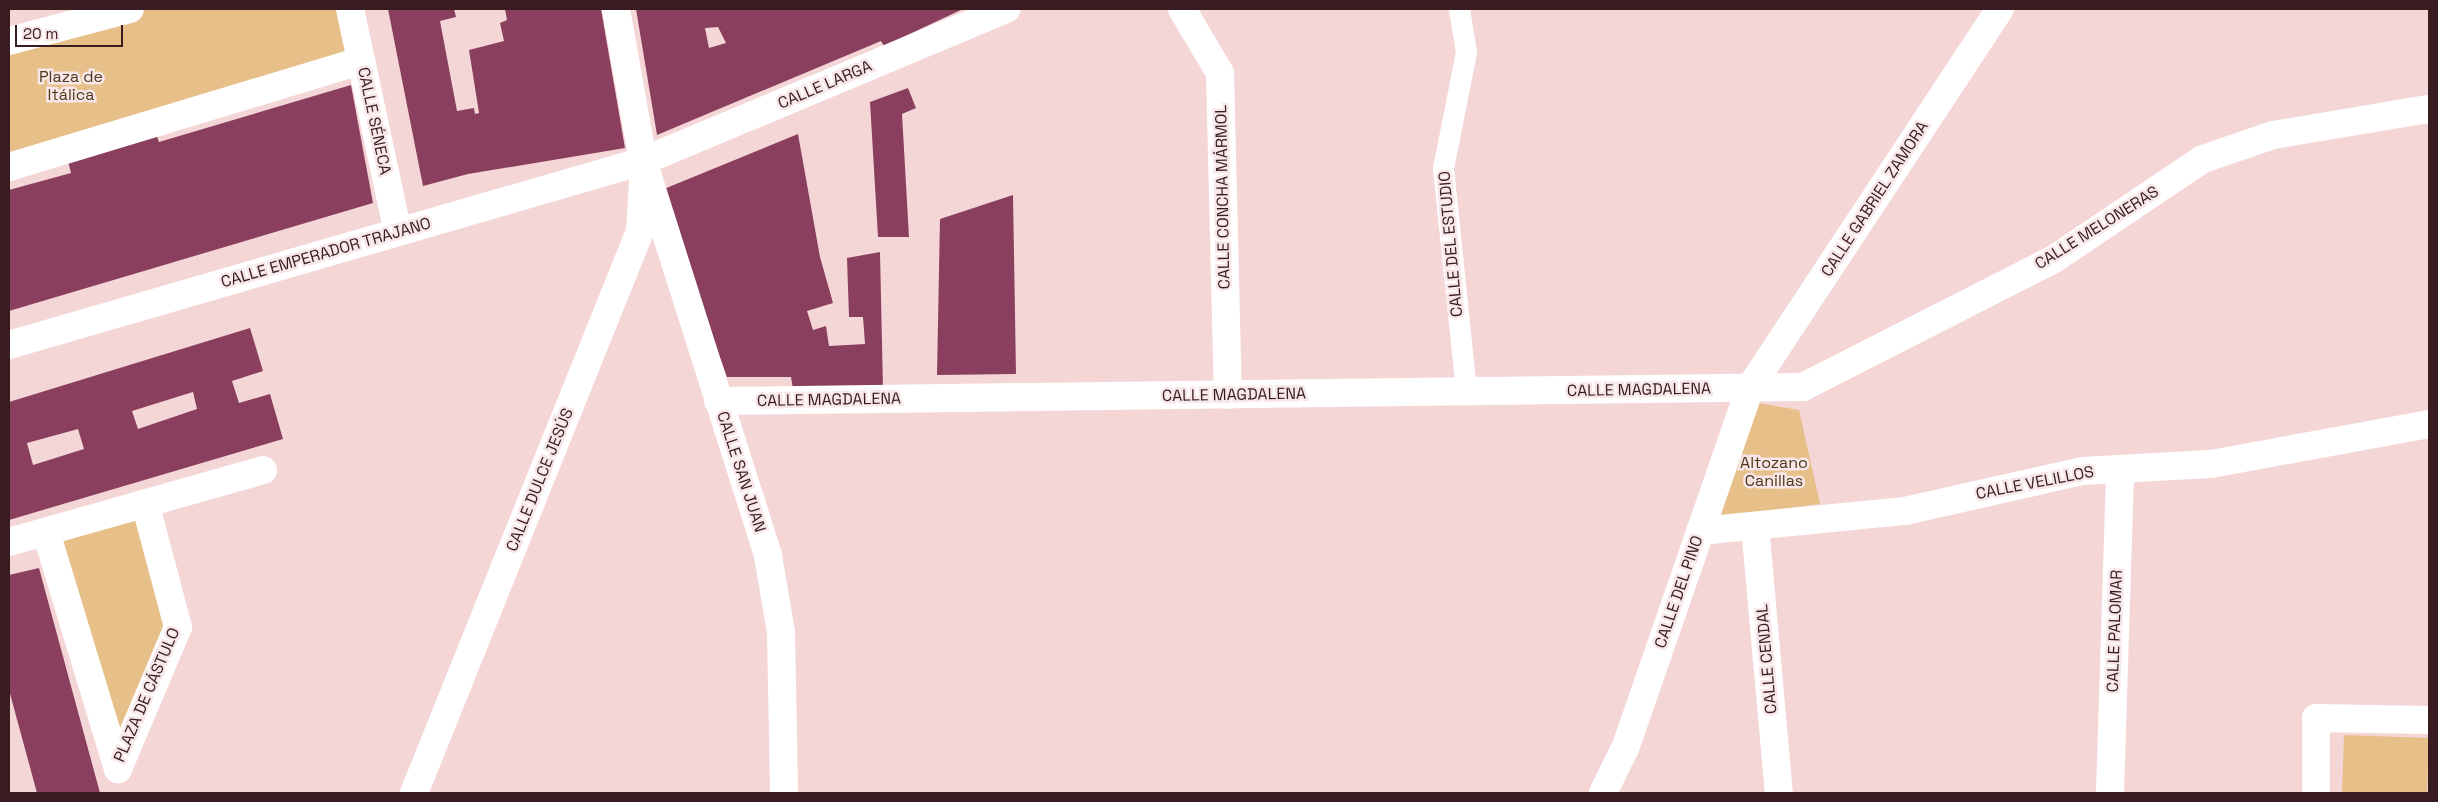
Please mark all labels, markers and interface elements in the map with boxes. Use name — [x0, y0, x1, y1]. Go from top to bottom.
scale bar — [18, 15, 125, 47]
text: 20 m — [23, 24, 58, 43]
street label: CALLE LARGA — [775, 57, 875, 113]
street label: CALLE SÉNECA — [353, 65, 395, 177]
park label: Plaza de Itálica — [39, 67, 103, 105]
street label: CALLE CONCHA MÁRMOL — [1212, 104, 1234, 290]
street label: CALLE GABRIEL ZAMORA — [1817, 117, 1933, 281]
street label: CALLE DEL ESTUDIO — [1435, 170, 1467, 318]
street label: CALLE MELONERAS — [2032, 182, 2162, 274]
street label: CALLE EMPERADOR TRAJANO — [219, 214, 433, 292]
street label: CALLE MAGDALENA — [1567, 379, 1711, 401]
street label: CALLE MAGDALENA — [1162, 384, 1306, 406]
street label: CALLE MAGDALENA — [757, 389, 901, 411]
street label: CALLE DULCE JESÚS — [502, 406, 578, 554]
street label: CALLE SAN JUAN — [712, 409, 770, 535]
park label: Altozano Canillas — [1740, 453, 1808, 491]
street label: CALLE VELILLOS — [1974, 462, 2096, 504]
street label: CALLE DEL PINO — [1651, 533, 1707, 651]
street label: CALLE PALOMAR — [2103, 569, 2127, 693]
street label: CALLE CENDAL — [1753, 603, 1781, 715]
street label: PLAZA DE CÁSTULO — [110, 625, 184, 765]

